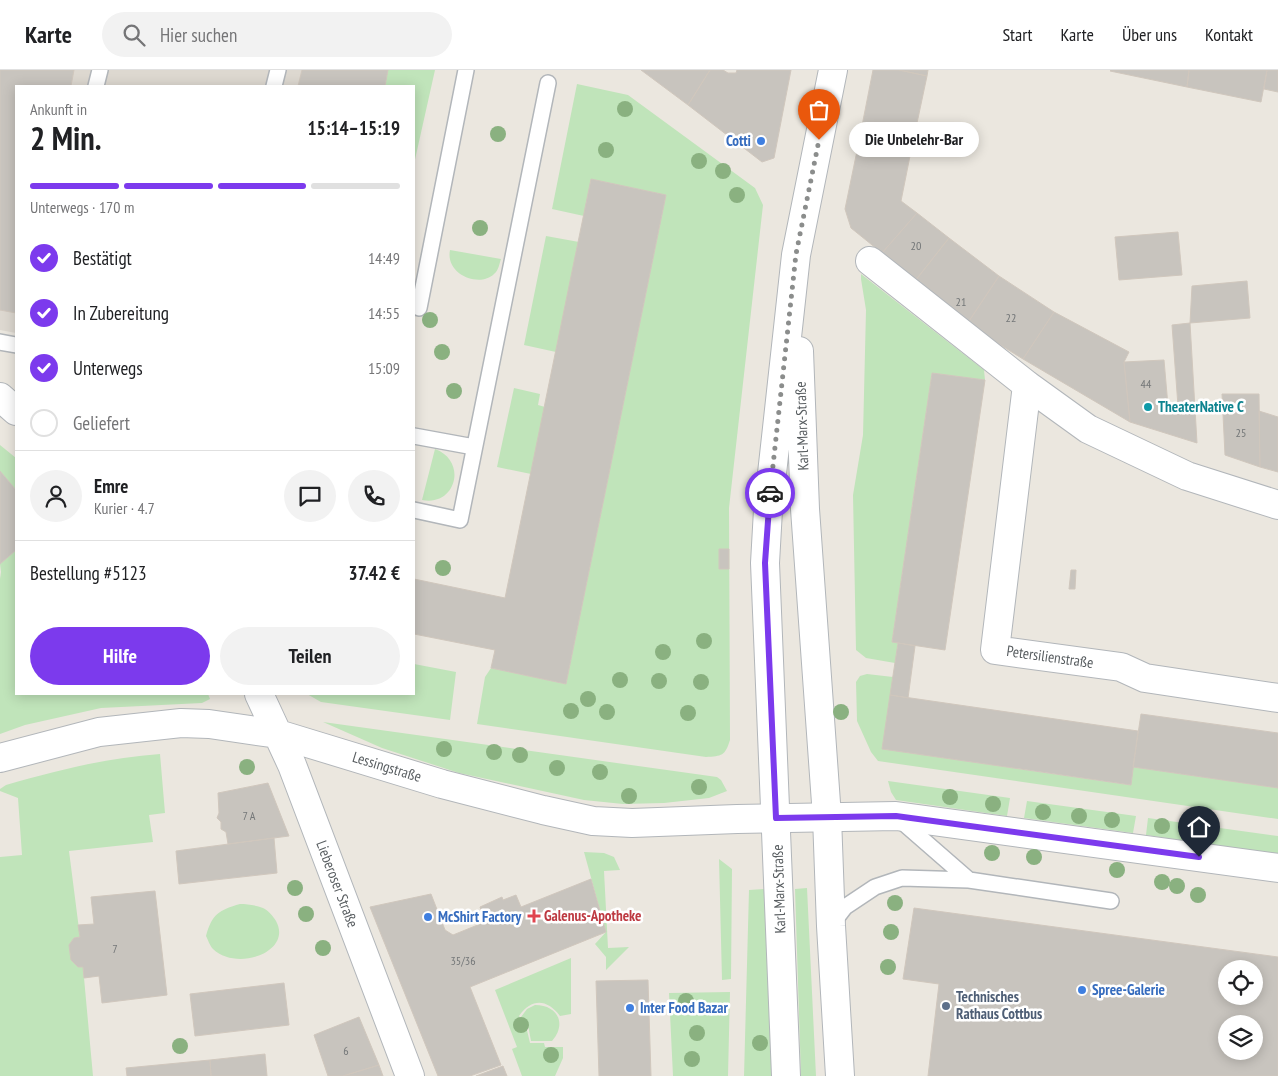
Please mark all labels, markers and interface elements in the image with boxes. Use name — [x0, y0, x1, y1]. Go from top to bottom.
search box — [102, 12, 452, 57]
text: Karte — [25, 19, 72, 50]
icon: search — [120, 21, 148, 49]
text: Hier suchen — [160, 23, 237, 47]
text: Start — [1002, 23, 1033, 46]
text: Karte — [1061, 23, 1094, 46]
text: Über uns — [1122, 23, 1177, 46]
text: Kontakt — [1205, 23, 1253, 46]
pin — [798, 89, 840, 140]
icon: bag — [805, 96, 833, 124]
text: Ankunft in — [30, 99, 87, 119]
text: 15:14–15:19 — [307, 116, 400, 140]
text: 2 Min. — [30, 117, 101, 159]
callout: Die Unbelehr-Bar — [849, 122, 979, 158]
text: Die Unbelehr-Bar — [865, 129, 963, 149]
place label: Cotti — [726, 131, 751, 150]
marker: Cotti — [755, 135, 767, 147]
text: Unterwegs · 170 m — [30, 197, 134, 217]
house number: 20 — [911, 238, 921, 253]
icon: check — [30, 244, 58, 272]
text: Bestätigt — [73, 246, 132, 270]
text: 14:49 — [368, 248, 400, 268]
house number: 21 — [956, 294, 966, 309]
icon: check — [30, 299, 58, 327]
text: In Zubereitung — [73, 301, 169, 325]
text: 14:55 — [368, 303, 400, 323]
house number: 22 — [1006, 310, 1016, 325]
icon: check — [30, 354, 58, 382]
text: Unterwegs — [73, 356, 143, 380]
text: 15:09 — [368, 358, 400, 378]
house number: 44 — [1141, 376, 1152, 391]
street label: Karl-Marx-Straße — [790, 381, 813, 471]
place label: TheaterNative C — [1158, 397, 1244, 416]
marker: TheaterNative C — [1142, 401, 1154, 413]
text: Geliefert — [73, 411, 130, 435]
house number: 25 — [1236, 425, 1246, 440]
courier — [745, 468, 795, 518]
button: person — [30, 470, 82, 522]
button: chat — [284, 470, 336, 522]
button: phone — [348, 470, 400, 522]
text: Emre — [94, 474, 128, 498]
icon: car — [756, 479, 784, 507]
text: Kurier · 4.7 — [94, 498, 155, 518]
text: Bestellung #5123 — [30, 561, 147, 585]
text: 37.42 € — [349, 561, 400, 585]
button: Hilfe — [30, 627, 210, 685]
button: Teilen — [220, 627, 400, 685]
street label: Petersilienstraße — [1005, 641, 1095, 672]
street label: Lessingstraße — [350, 747, 424, 786]
pin — [1178, 806, 1220, 857]
house number: 7 A — [243, 808, 256, 823]
icon: home — [1185, 813, 1213, 841]
street label: Lieberoser Straße — [312, 838, 363, 930]
street label: Karl-Marx-Straße — [767, 844, 790, 934]
place label: Galenus-Apotheke — [544, 906, 642, 925]
place label: McShirt Factory — [438, 907, 522, 926]
marker: Galenus-Apotheke — [528, 910, 540, 922]
marker: McShirt Factory — [422, 911, 434, 923]
house number: 7 — [112, 941, 118, 956]
house number: 35/36 — [450, 953, 476, 968]
map controls — [1218, 960, 1263, 1060]
button: locate — [1218, 960, 1263, 1005]
place label: Spree-Galerie — [1092, 980, 1165, 999]
marker: Spree-Galerie — [1076, 984, 1088, 996]
place label: Technisches Rathaus Cottbus — [956, 987, 1042, 1023]
place label: Inter Food Bazar — [640, 998, 728, 1017]
marker: Technisches Rathaus Cottbus — [940, 1000, 952, 1012]
marker: Inter Food Bazar — [624, 1002, 636, 1014]
button: layers — [1218, 1015, 1263, 1060]
house number: 6 — [343, 1043, 349, 1058]

